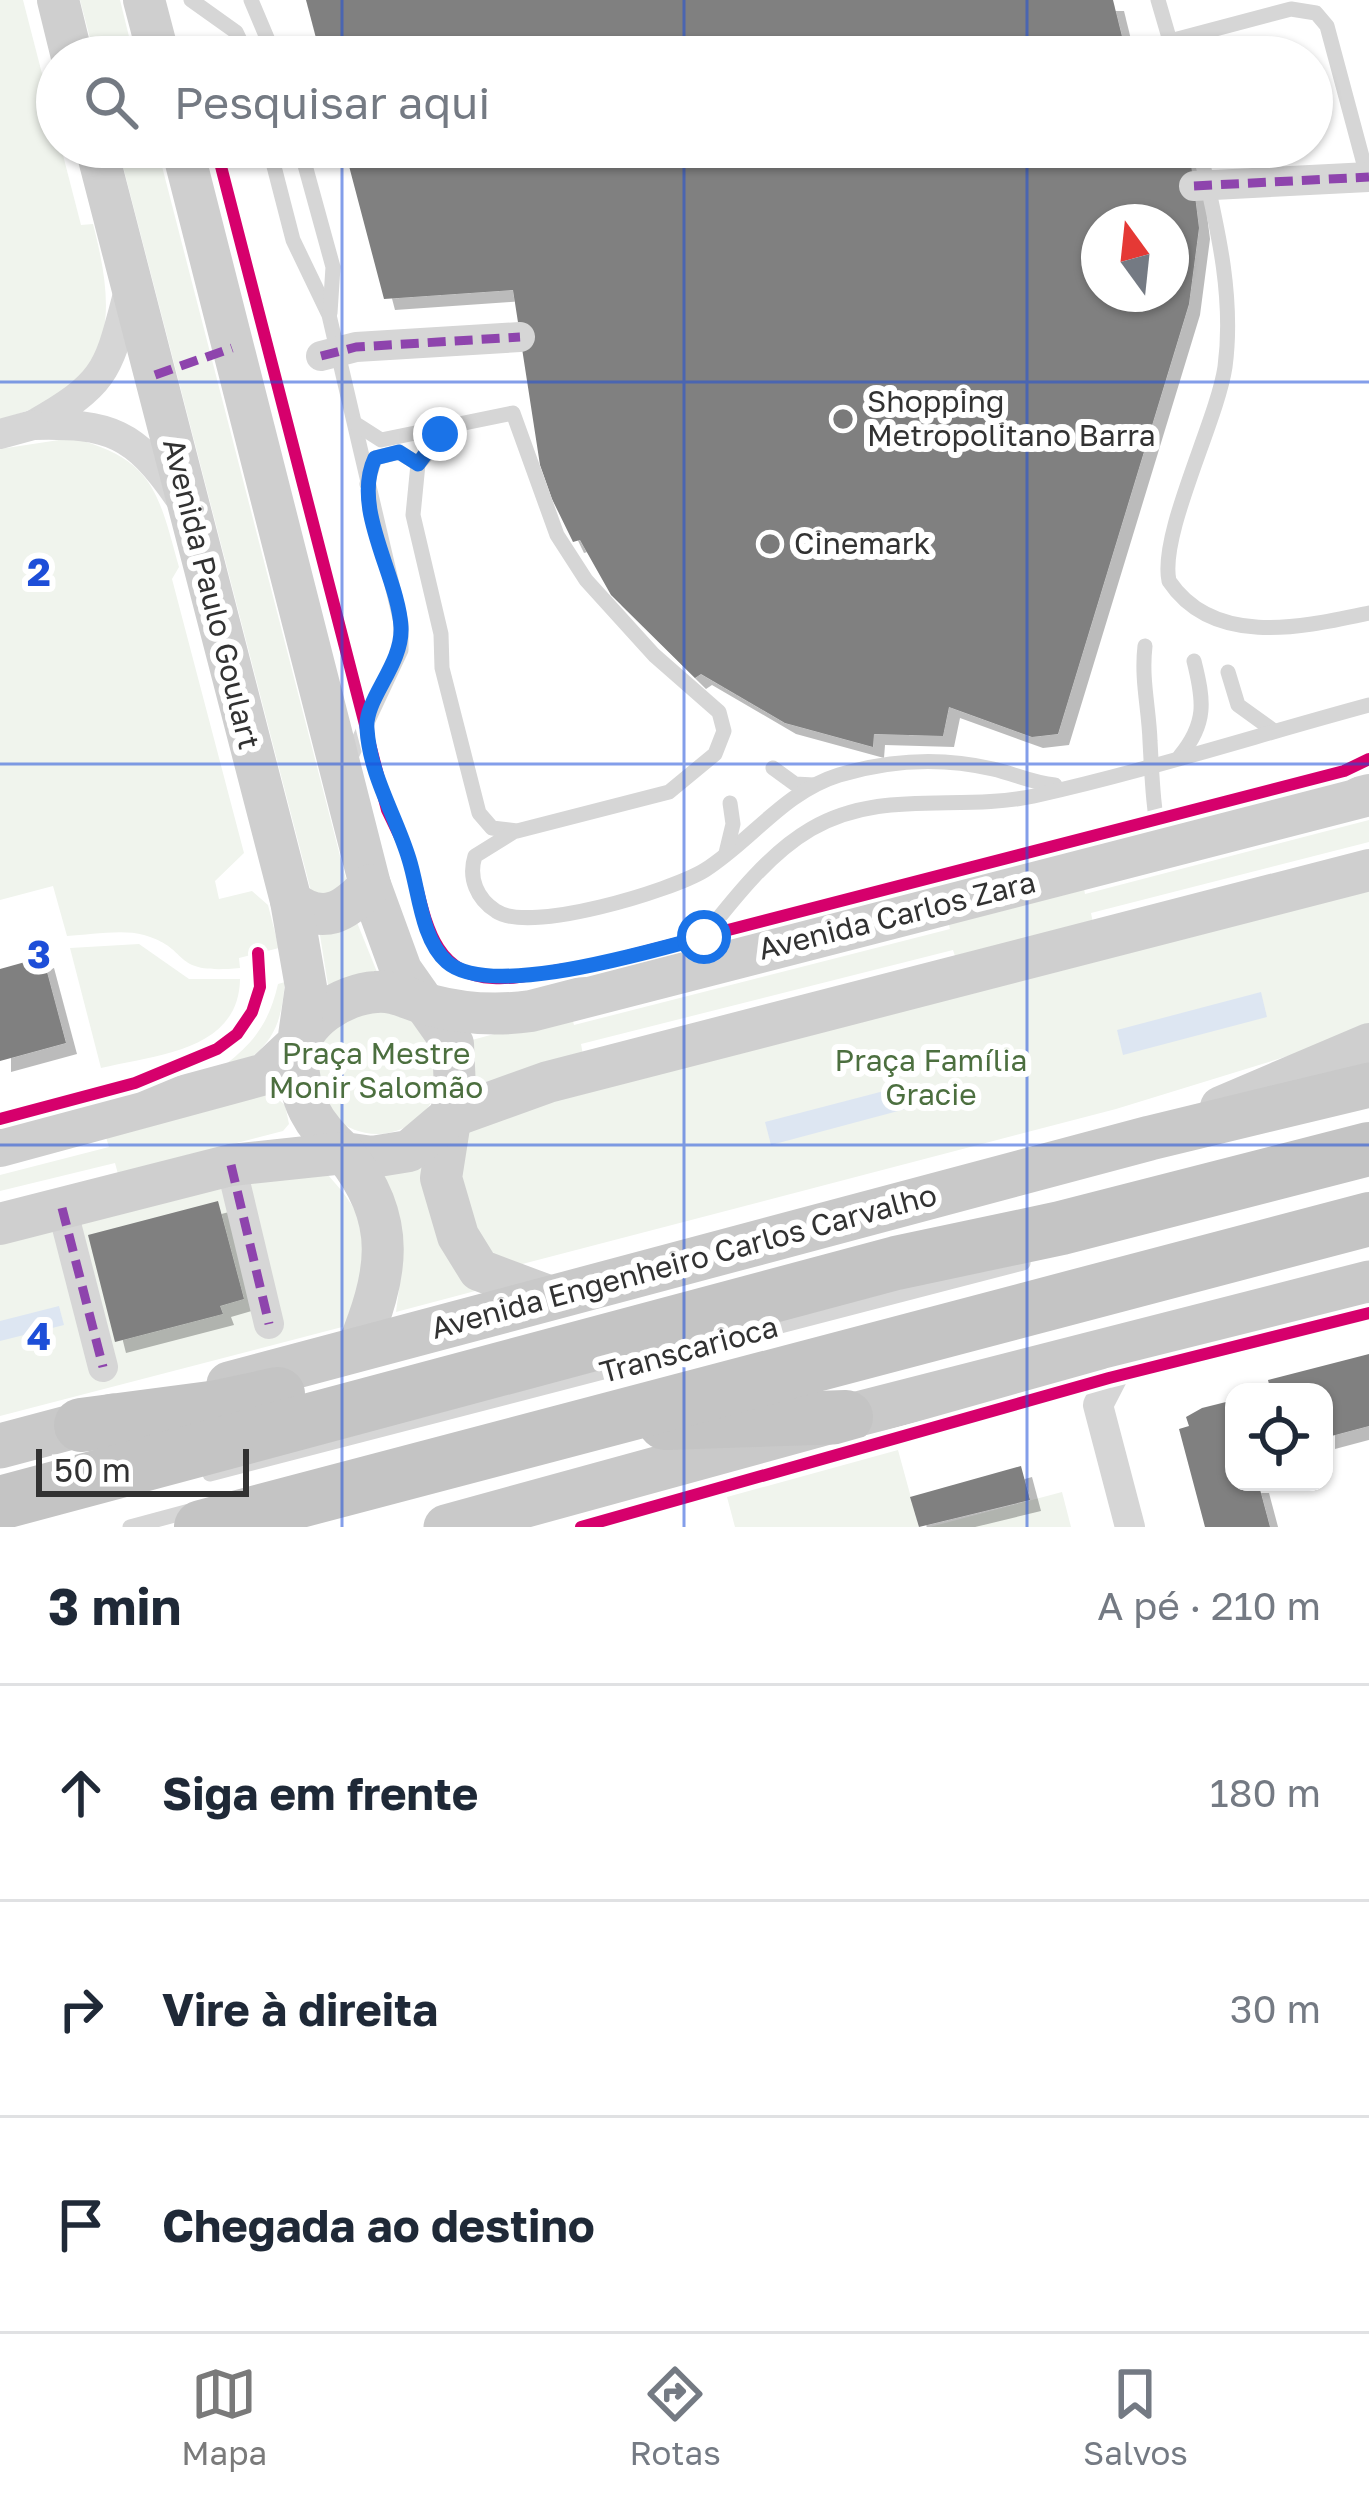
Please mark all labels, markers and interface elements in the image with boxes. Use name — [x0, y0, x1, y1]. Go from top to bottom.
search box — [36, 36, 1333, 168]
icon: search — [78, 69, 144, 135]
text: Pesquisar aqui — [174, 75, 490, 129]
north arrow — [1081, 204, 1189, 312]
place label: Shopping Metropolitano Barra — [867, 383, 1156, 453]
marker: Shopping Metropolitano Barra — [830, 406, 856, 432]
route end — [413, 407, 467, 461]
street label: Avenida Paulo Goulart — [156, 435, 268, 753]
place label: Cinemark — [794, 525, 930, 561]
marker: Cinemark — [757, 531, 783, 557]
text: 2 — [27, 548, 51, 595]
street label: Avenida Carlos Zara — [754, 863, 1039, 967]
route start — [677, 910, 731, 964]
text: 3 — [27, 930, 51, 977]
park label: Praça Mestre Monir Salomão — [269, 1035, 483, 1105]
park label: Praça Família Gracie — [835, 1042, 1027, 1112]
street label: Avenida Engenheiro Carlos Carvalho — [427, 1176, 940, 1346]
street label: Transcarioca — [596, 1308, 782, 1390]
text: 4 — [27, 1312, 51, 1359]
map controls — [1225, 1383, 1333, 1491]
button: locate — [1225, 1383, 1333, 1491]
scale bar — [36, 1443, 249, 1496]
text: 50 m — [54, 1450, 131, 1489]
text: 3 min — [48, 1575, 181, 1636]
text: A pé · 210 m — [1097, 1582, 1321, 1629]
icon: ahead — [48, 1760, 114, 1826]
text: Siga em frente — [162, 1766, 478, 1820]
text: 180 m — [1210, 1769, 1321, 1816]
icon: right — [48, 1976, 114, 2042]
text: Vire à direita — [162, 1982, 438, 2036]
text: 30 m — [1230, 1985, 1321, 2032]
icon: arrive — [48, 2192, 114, 2258]
text: Chegada ao destino — [162, 2198, 595, 2252]
tab: Mapa — [181, 2361, 267, 2472]
tab: Rotas — [629, 2361, 721, 2472]
tab: Salvos — [1083, 2361, 1188, 2472]

